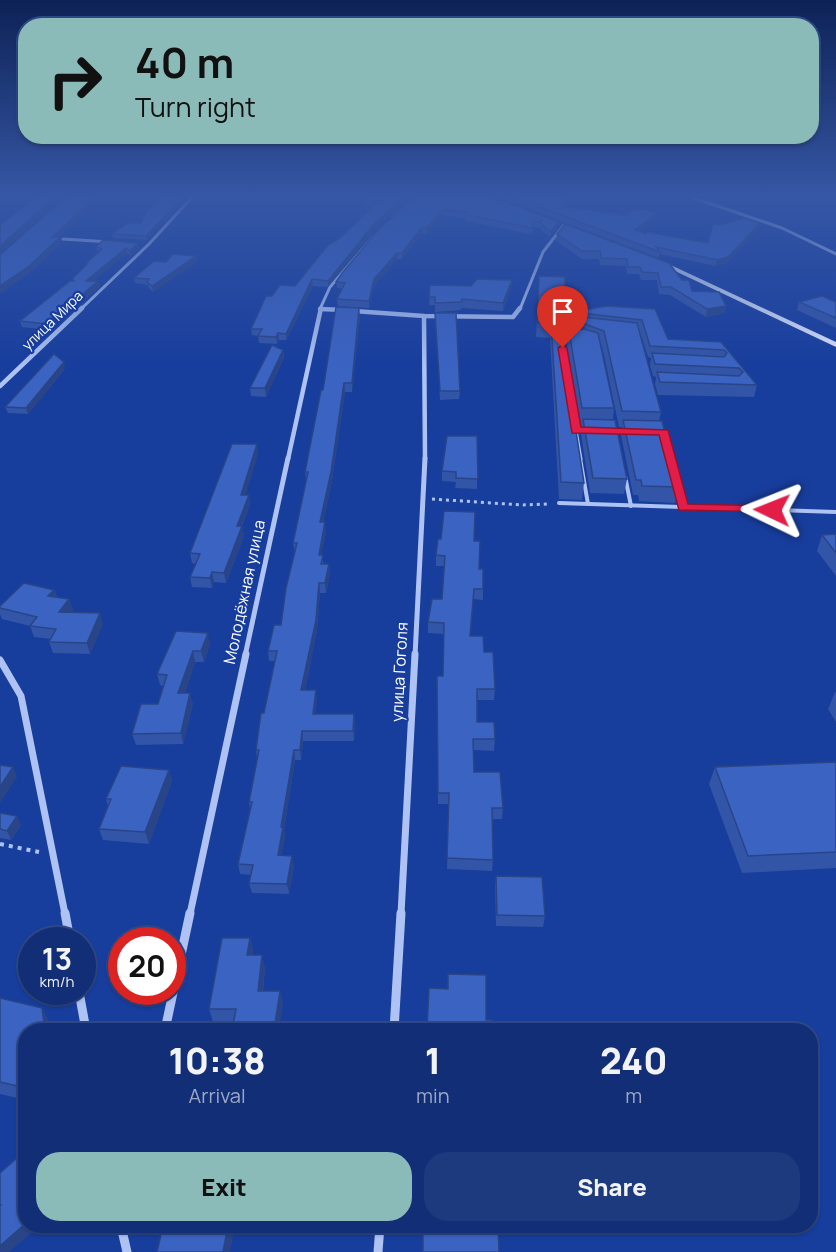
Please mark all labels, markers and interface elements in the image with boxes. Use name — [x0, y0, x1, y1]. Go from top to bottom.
text: 40 m — [135, 33, 234, 91]
icon: right — [36, 42, 114, 120]
text: Turn right — [135, 88, 256, 125]
street label: улица Мира — [17, 286, 87, 354]
pin — [537, 286, 588, 348]
icon: arrive — [546, 295, 579, 328]
position arrow — [740, 478, 804, 542]
street label: Молодёжная улица — [218, 518, 270, 666]
street label: улица Гоголя — [385, 622, 413, 722]
speed limit sign: 20 — [108, 927, 186, 1005]
text: 13 — [42, 938, 72, 979]
text: km/h — [40, 971, 74, 992]
text: 10:38 — [168, 1036, 266, 1085]
text: 1 — [425, 1036, 441, 1085]
text: 240 — [600, 1036, 668, 1085]
text: Arrival — [189, 1082, 246, 1109]
text: min — [416, 1082, 450, 1109]
text: m — [625, 1082, 642, 1109]
button: Exit — [36, 1152, 412, 1221]
button: Share — [424, 1152, 800, 1221]

